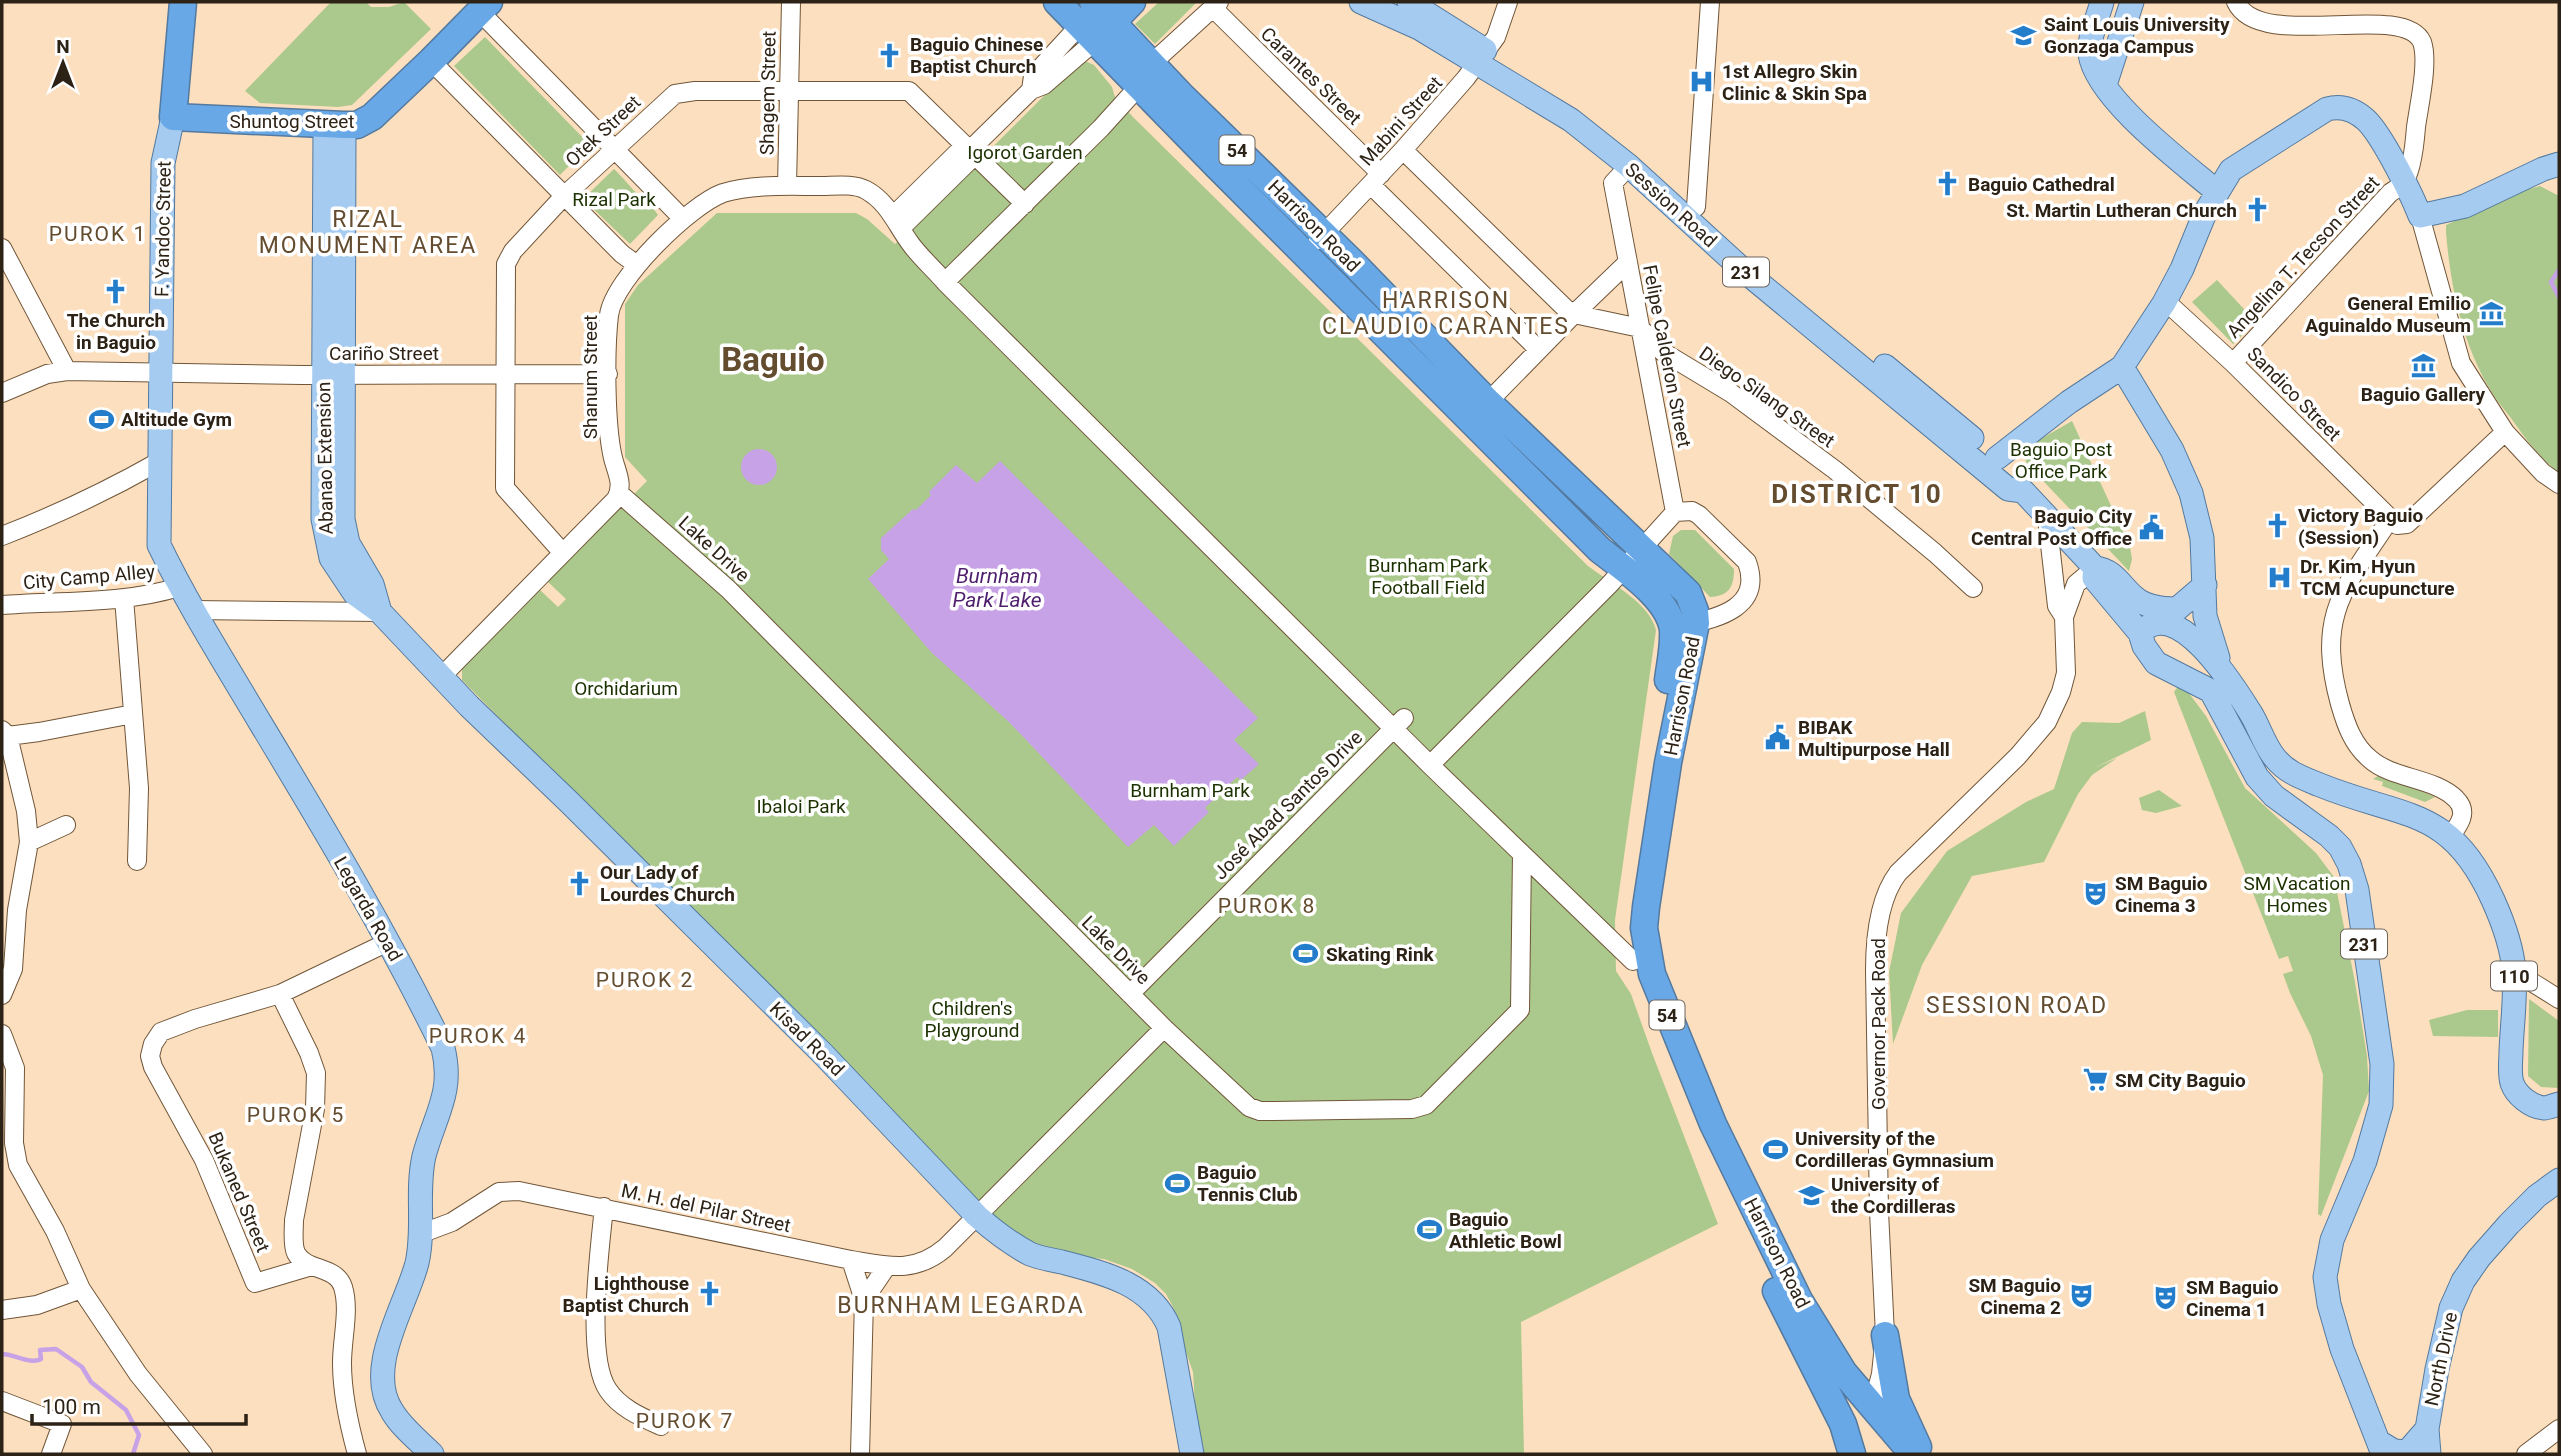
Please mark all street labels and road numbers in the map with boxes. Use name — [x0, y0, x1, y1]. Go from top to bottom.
street label: Carantes Street — [1256, 22, 1366, 130]
street label: Shagem Street — [755, 31, 781, 155]
street label: Mabini Street — [1355, 72, 1447, 170]
street label: Otek Street — [561, 91, 645, 171]
street label: Shuntog Street — [229, 110, 355, 133]
road number: 54 — [1220, 135, 1254, 164]
street label: Session Road — [1620, 158, 1722, 252]
street label: F. Yandoc Street — [150, 161, 176, 297]
street label: Angelina T. Tecson Street — [2222, 171, 2384, 343]
street label: Harrison Road — [1263, 175, 1365, 277]
road number: 231 — [1723, 258, 1769, 286]
street label: Felipe Calderon Street — [1638, 263, 1696, 449]
street label: Shanum Street — [579, 315, 602, 439]
street label: Cariño Street — [329, 342, 439, 365]
street label: Diego Silang Street — [1695, 342, 1839, 452]
street label: Sandico Street — [2242, 342, 2346, 446]
street label: Abanao Extension — [312, 382, 338, 534]
street label: Lake Drive — [674, 511, 754, 587]
street label: City Camp Alley — [22, 560, 156, 594]
street label: Harrison Road — [1659, 635, 1705, 757]
street label: José Abad Santos Drive — [1209, 726, 1367, 884]
street label: Legarda Road — [329, 853, 407, 965]
street label: Lake Drive — [1077, 911, 1155, 989]
road number: 231 — [2341, 930, 2387, 959]
street label: Governor Pack Road — [1867, 938, 1890, 1110]
road number: 110 — [2491, 961, 2537, 990]
street label: Kisad Road — [765, 997, 849, 1081]
road number: 54 — [1650, 1000, 1684, 1030]
street label: Bukaned Street — [203, 1128, 275, 1256]
street label: M. H. del Pilar Street — [619, 1179, 793, 1237]
street label: Harrison Road — [1739, 1194, 1815, 1312]
street label: North Drive — [2420, 1310, 2462, 1408]

